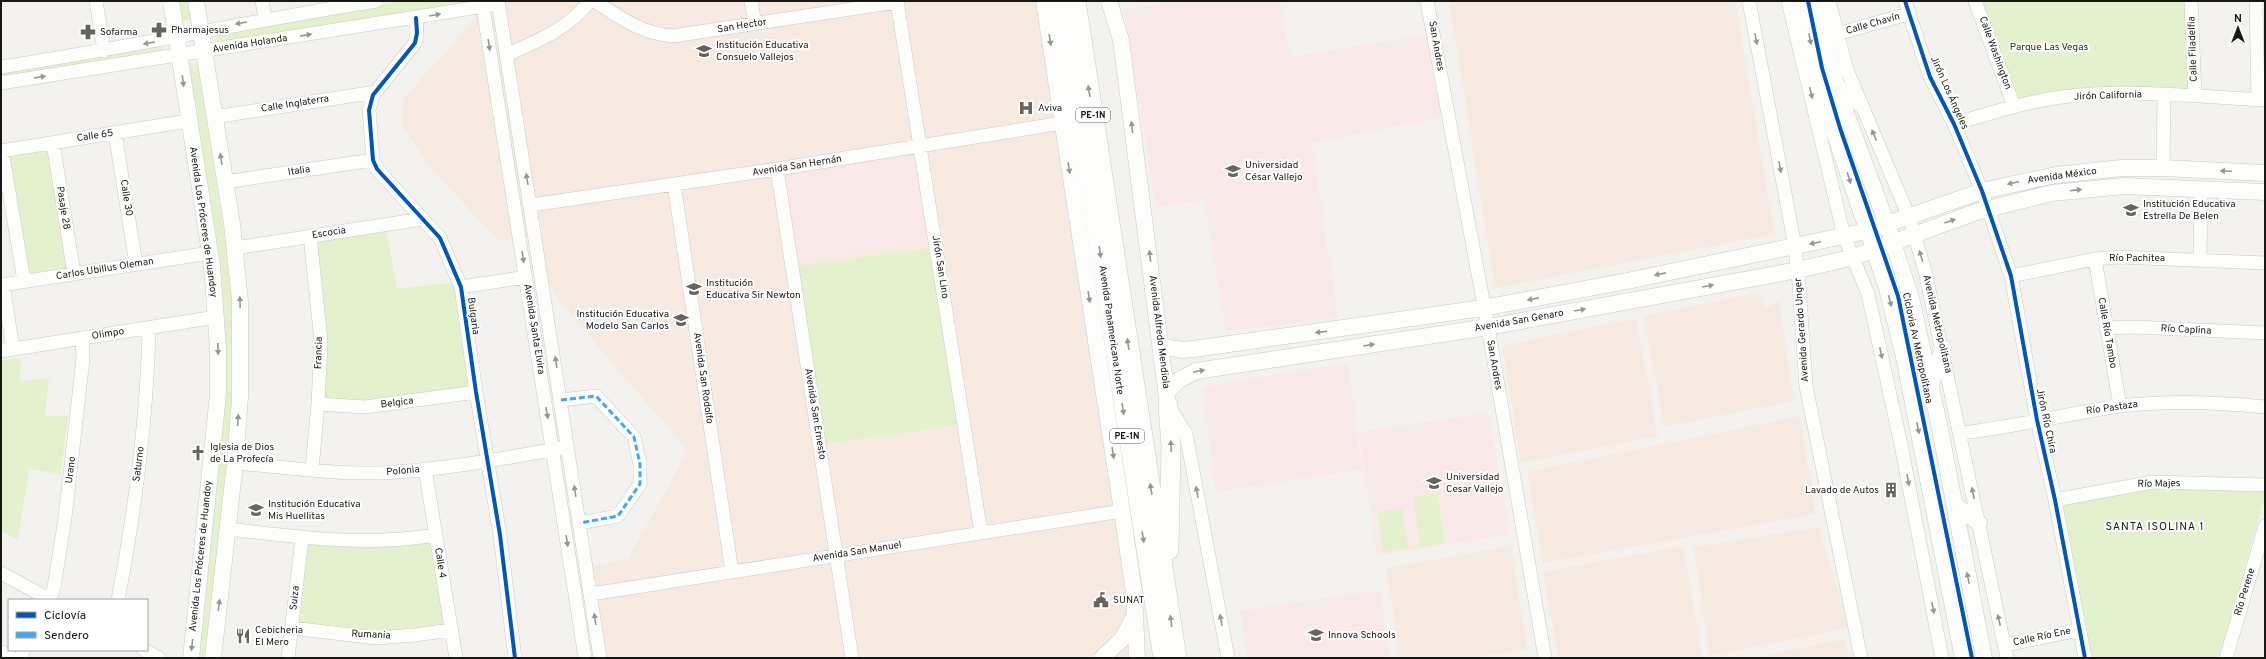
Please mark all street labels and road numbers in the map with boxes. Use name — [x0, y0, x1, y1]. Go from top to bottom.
street label: Calle Chavín — [1845, 10, 1901, 38]
street label: Calle Washington — [1976, 15, 2014, 91]
street label: San Hector — [716, 16, 768, 36]
street label: Calle Filadelfia — [2185, 16, 2201, 82]
street label: San Andres — [1425, 20, 1447, 72]
street label: Avenida Holanda — [212, 32, 288, 56]
street label: Jirón Los Ángeles — [1927, 54, 1971, 132]
street label: Jirón California — [2074, 88, 2142, 104]
street label: Calle Inglaterra — [260, 92, 330, 116]
road number: PE-1N — [1076, 108, 1110, 122]
street label: Calle 65 — [76, 127, 114, 145]
street label: Avenida Los Próceres de Huandoy — [186, 146, 220, 298]
street label: Avenida San Hernán — [751, 153, 843, 179]
street label: Italia — [287, 163, 311, 179]
street label: Avenida México — [2026, 165, 2098, 187]
street label: Calle 30 — [117, 179, 135, 217]
street label: Pasaje 28 — [53, 185, 73, 231]
street label: Escocia — [311, 224, 347, 242]
street label: Jirón San Lino — [929, 234, 951, 300]
street label: Río Pachitea — [2109, 252, 2165, 265]
street label: Carlos Ubillus Oleman — [55, 255, 155, 283]
street label: Avenida Panamericana Norte — [1095, 264, 1127, 396]
street label: Avenida Metropolitana — [1919, 273, 1955, 375]
street label: Avenida Alfredo Mendiola — [1146, 274, 1172, 390]
street label: Avenida Gerardo Unger — [1792, 277, 1812, 383]
street label: Avenida Santa Elvira — [520, 283, 548, 375]
street label: Ciclovia Av Metropolitana — [1899, 291, 1935, 405]
street label: Bulgaria — [464, 297, 482, 335]
street label: Calle Río Tambo — [2094, 297, 2120, 370]
street label: Avenida San Genaro — [1473, 307, 1565, 335]
street label: Río Caplina — [2160, 322, 2212, 338]
street label: Olimpo — [91, 325, 125, 343]
street label: Avenida San Rodolfo — [690, 331, 716, 425]
street label: Francia — [312, 337, 326, 369]
street label: San Andres — [1483, 339, 1505, 391]
street label: Avenida San Ernesto — [801, 367, 829, 461]
street label: Jirón Río Chira — [2033, 387, 2059, 455]
street label: Belgica — [380, 395, 414, 411]
street label: Río Pastaza — [2085, 398, 2139, 418]
road number: PE-1N — [1110, 429, 1144, 443]
street label: Saturno — [130, 445, 148, 482]
street label: Urano — [63, 455, 79, 484]
street label: Polonia — [386, 463, 420, 479]
street label: Río Majes — [2137, 477, 2181, 491]
street label: Avenida Los Próceres de Huandoy — [187, 480, 215, 632]
street label: Avenida San Manuel — [812, 539, 902, 565]
street label: Calle 4 — [431, 547, 449, 579]
street label: Río Perene — [2232, 567, 2258, 617]
street label: Suiza — [287, 585, 303, 611]
street label: Calle Río Ene — [2012, 625, 2072, 649]
street label: Rumania — [351, 627, 391, 643]

